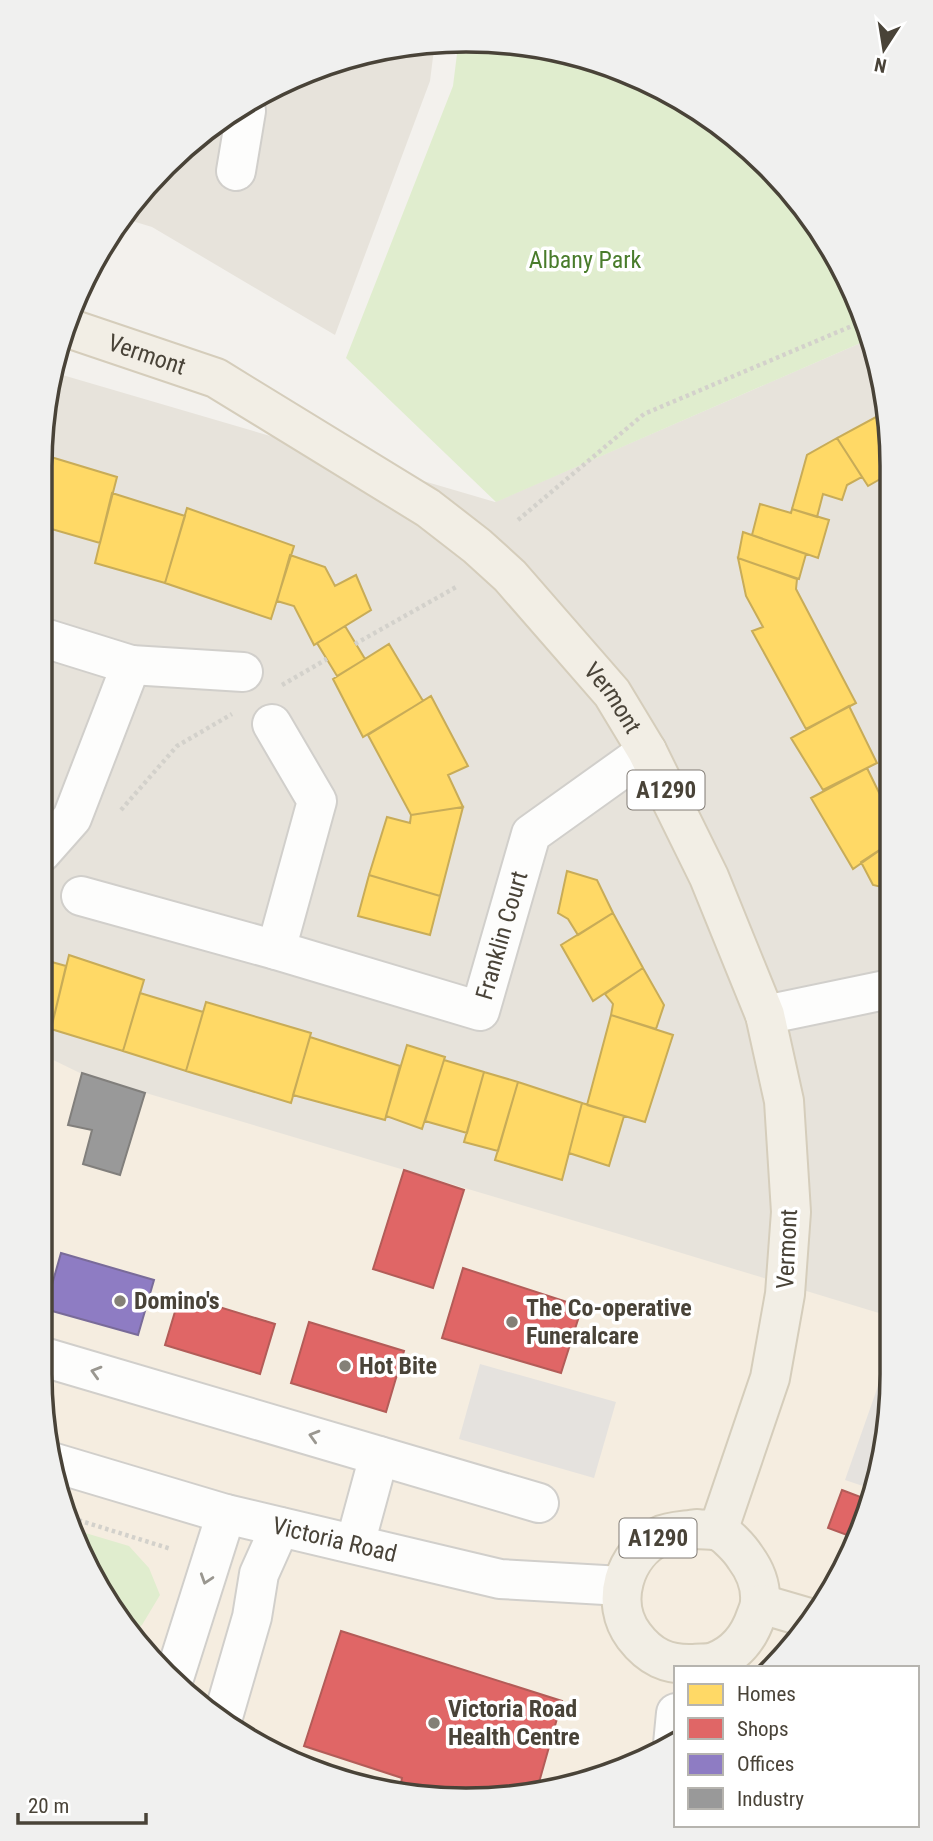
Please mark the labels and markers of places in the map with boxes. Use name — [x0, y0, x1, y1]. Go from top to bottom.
place label: Domino's — [134, 1287, 220, 1315]
marker: Domino's — [112, 1293, 128, 1309]
place label: The Co-operative Funeralcare — [526, 1294, 692, 1350]
marker: The Co-operative Funeralcare — [504, 1314, 520, 1330]
place label: Hot Bite — [359, 1352, 437, 1380]
marker: Hot Bite — [337, 1358, 353, 1374]
place label: Victoria Road Health Centre — [448, 1695, 580, 1751]
marker: Victoria Road Health Centre — [426, 1715, 442, 1731]

